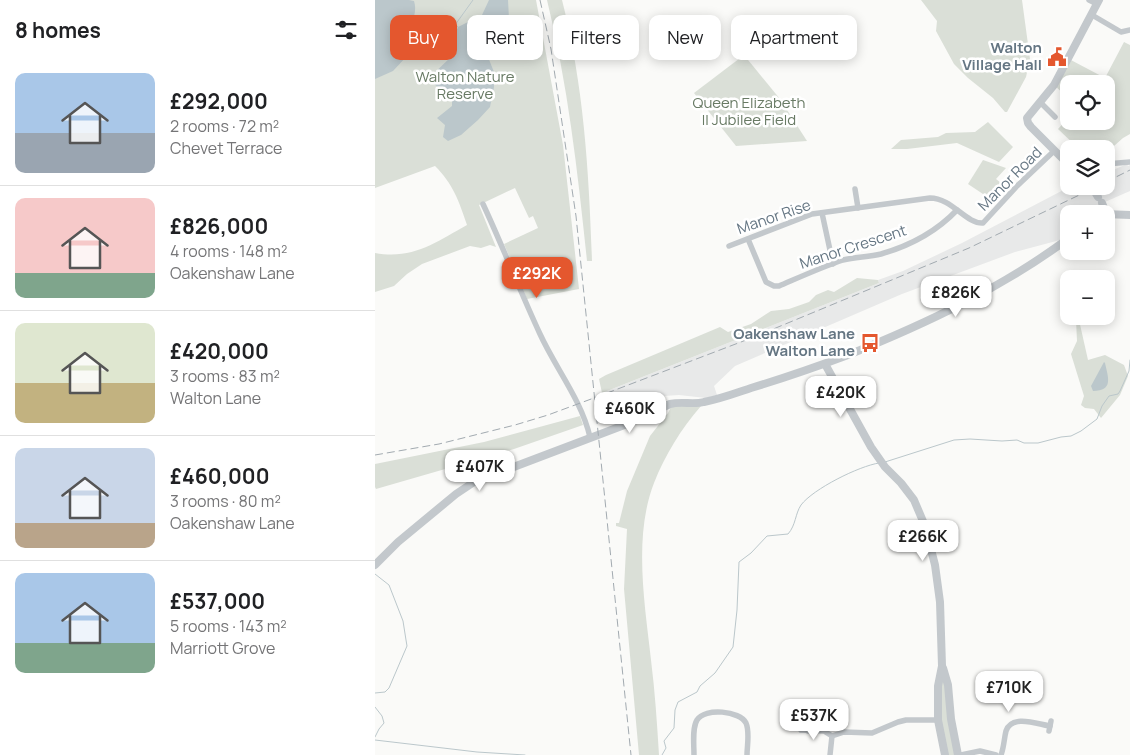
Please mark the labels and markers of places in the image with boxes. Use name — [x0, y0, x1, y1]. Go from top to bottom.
place label: Walton Village Hall — [962, 37, 1042, 75]
public building icon: Walton Village Hall — [1046, 46, 1068, 68]
pin: £292K — [502, 256, 572, 299]
pin: £826K — [921, 276, 991, 318]
place label: Oakenshaw Lane Walton Lane — [733, 323, 855, 361]
bus stop icon: Oakenshaw Lane Walton Lane — [859, 332, 881, 354]
pin: £420K — [806, 376, 876, 418]
pin: £460K — [595, 392, 665, 434]
pin: £407K — [445, 450, 515, 492]
pin: £266K — [888, 520, 958, 562]
pin: £710K — [974, 670, 1044, 713]
pin: £537K — [779, 698, 849, 741]

